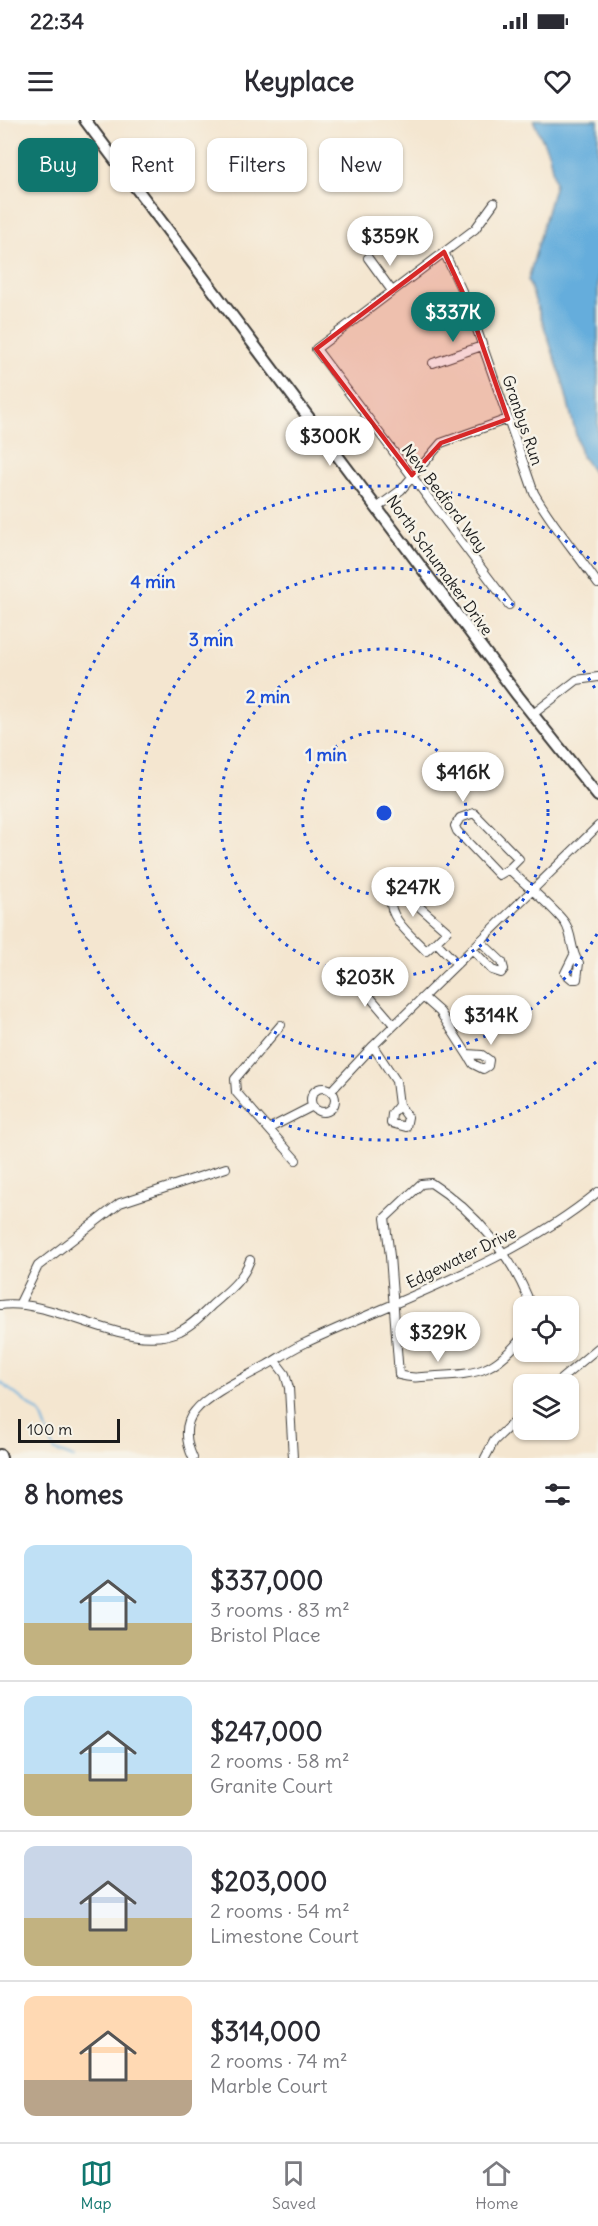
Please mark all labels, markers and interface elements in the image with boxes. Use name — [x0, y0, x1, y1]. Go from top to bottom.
text: 22:34 — [30, 7, 84, 35]
text: Keyplace — [244, 64, 354, 98]
icon: menu — [24, 65, 57, 98]
icon: heart — [541, 65, 574, 98]
chip: Buy — [18, 138, 98, 192]
chip: Rent — [110, 138, 195, 192]
chip: Filters — [207, 138, 307, 192]
chip: New — [319, 138, 403, 192]
pin: $359K — [348, 216, 432, 267]
text: $359K — [361, 223, 419, 248]
pin: $337K — [411, 292, 495, 343]
text: $337K — [425, 299, 481, 324]
street label: Granbys Run — [498, 372, 548, 468]
pin: $300K — [288, 416, 372, 467]
text: $300K — [299, 423, 361, 448]
street label: New Bedford Way — [398, 440, 492, 556]
street label: North Schumaker Drive — [382, 491, 498, 639]
text: 4 min — [131, 570, 176, 593]
text: 3 min — [189, 628, 234, 651]
text: 2 min — [246, 685, 291, 708]
text: 1 min — [305, 743, 347, 766]
pin: $416K — [421, 752, 505, 803]
text: $416K — [436, 759, 490, 784]
centre of rings — [374, 803, 394, 823]
pin: $247K — [371, 867, 455, 918]
text: $247K — [385, 874, 441, 899]
pin: $203K — [323, 957, 407, 1008]
text: $203K — [336, 964, 394, 989]
pin: $314K — [449, 995, 533, 1046]
text: $314K — [464, 1002, 518, 1027]
street label: Edgewater Drive — [403, 1222, 519, 1292]
map controls — [513, 1296, 579, 1440]
button: locate — [513, 1296, 579, 1362]
pin: $329K — [396, 1312, 480, 1363]
text: $329K — [409, 1319, 467, 1344]
button: layers — [513, 1374, 579, 1440]
scale bar — [18, 1416, 120, 1444]
text: 100 m — [27, 1419, 72, 1439]
text: 8 homes — [24, 1478, 123, 1511]
icon: filters — [541, 1478, 574, 1511]
text: $337,000 — [210, 1564, 323, 1597]
icon: home — [72, 1569, 144, 1641]
text: 3 rooms · 83 m² — [210, 1597, 350, 1622]
text: Bristol Place — [210, 1622, 320, 1647]
text: $247,000 — [210, 1715, 323, 1748]
icon: home — [72, 1720, 144, 1792]
text: 2 rooms · 58 m² — [210, 1748, 350, 1773]
text: Granite Court — [210, 1773, 333, 1798]
text: $203,000 — [210, 1865, 327, 1898]
icon: home — [72, 1870, 144, 1942]
text: 2 rooms · 54 m² — [210, 1898, 350, 1923]
text: Limestone Court — [210, 1923, 359, 1948]
text: $314,000 — [210, 2015, 321, 2048]
icon: home — [72, 2020, 144, 2092]
text: 2 rooms · 74 m² — [210, 2048, 347, 2073]
text: Marble Court — [210, 2073, 328, 2098]
tab: Map — [80, 2157, 113, 2213]
tab: Saved — [272, 2157, 316, 2213]
tab: Home — [475, 2157, 518, 2213]

